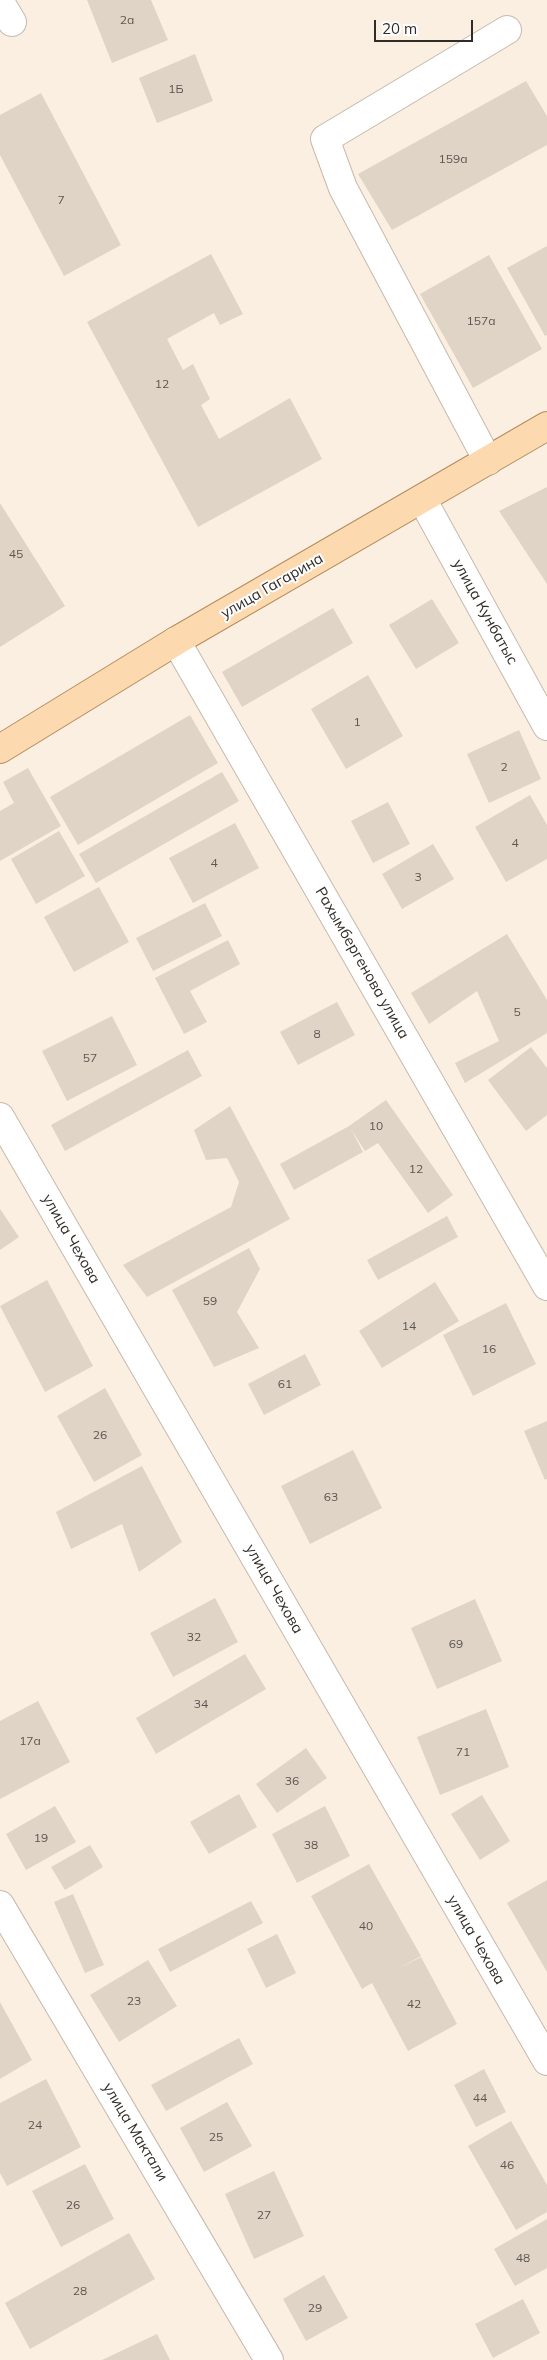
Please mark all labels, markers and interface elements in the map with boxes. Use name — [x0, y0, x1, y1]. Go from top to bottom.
scale bar — [377, 10, 476, 42]
house number: 2а — [120, 13, 134, 27]
text: 20 m — [382, 19, 417, 38]
house number: 1Б — [168, 82, 184, 96]
house number: 159а — [439, 152, 467, 166]
house number: 7 — [57, 193, 65, 207]
house number: 157а — [467, 314, 495, 328]
house number: 12 — [155, 377, 169, 391]
house number: 45 — [9, 547, 23, 561]
street label: улица Гагарина — [218, 549, 326, 623]
street label: улица Кунбатыс — [449, 556, 521, 668]
house number: 1 — [353, 715, 361, 729]
house number: 2 — [500, 760, 508, 774]
house number: 4 — [511, 836, 519, 850]
house number: 4 — [210, 856, 218, 870]
house number: 3 — [414, 870, 422, 884]
street label: Рахымбергенова улица — [311, 884, 413, 1042]
house number: 5 — [513, 1005, 521, 1019]
house number: 8 — [313, 1027, 321, 1041]
house number: 57 — [83, 1051, 97, 1065]
house number: 10 — [369, 1119, 383, 1133]
house number: 12 — [409, 1162, 423, 1176]
street label: улица Чехова — [38, 1191, 104, 1287]
house number: 59 — [203, 1294, 217, 1308]
house number: 14 — [402, 1319, 416, 1333]
house number: 16 — [482, 1342, 496, 1356]
house number: 61 — [278, 1377, 292, 1391]
house number: 26 — [93, 1428, 107, 1442]
house number: 63 — [324, 1490, 338, 1504]
street label: улица Чехова — [241, 1541, 307, 1637]
house number: 32 — [187, 1630, 201, 1644]
house number: 69 — [449, 1637, 463, 1651]
house number: 34 — [194, 1697, 208, 1711]
house number: 17а — [19, 1734, 41, 1748]
house number: 71 — [456, 1745, 470, 1759]
house number: 36 — [285, 1774, 299, 1788]
house number: 19 — [34, 1831, 48, 1845]
house number: 38 — [304, 1838, 318, 1852]
street label: улица Чехова — [443, 1892, 509, 1988]
house number: 40 — [359, 1919, 373, 1933]
house number: 23 — [127, 1994, 141, 2008]
house number: 42 — [407, 1997, 421, 2011]
street label: улица Мактали — [99, 2080, 171, 2184]
house number: 44 — [473, 2091, 487, 2105]
house number: 24 — [28, 2118, 42, 2132]
house number: 25 — [209, 2130, 223, 2144]
house number: 46 — [500, 2158, 514, 2172]
house number: 26 — [66, 2198, 80, 2212]
house number: 27 — [257, 2208, 271, 2222]
house number: 48 — [516, 2251, 530, 2265]
house number: 28 — [73, 2284, 87, 2298]
house number: 29 — [308, 2301, 322, 2315]

